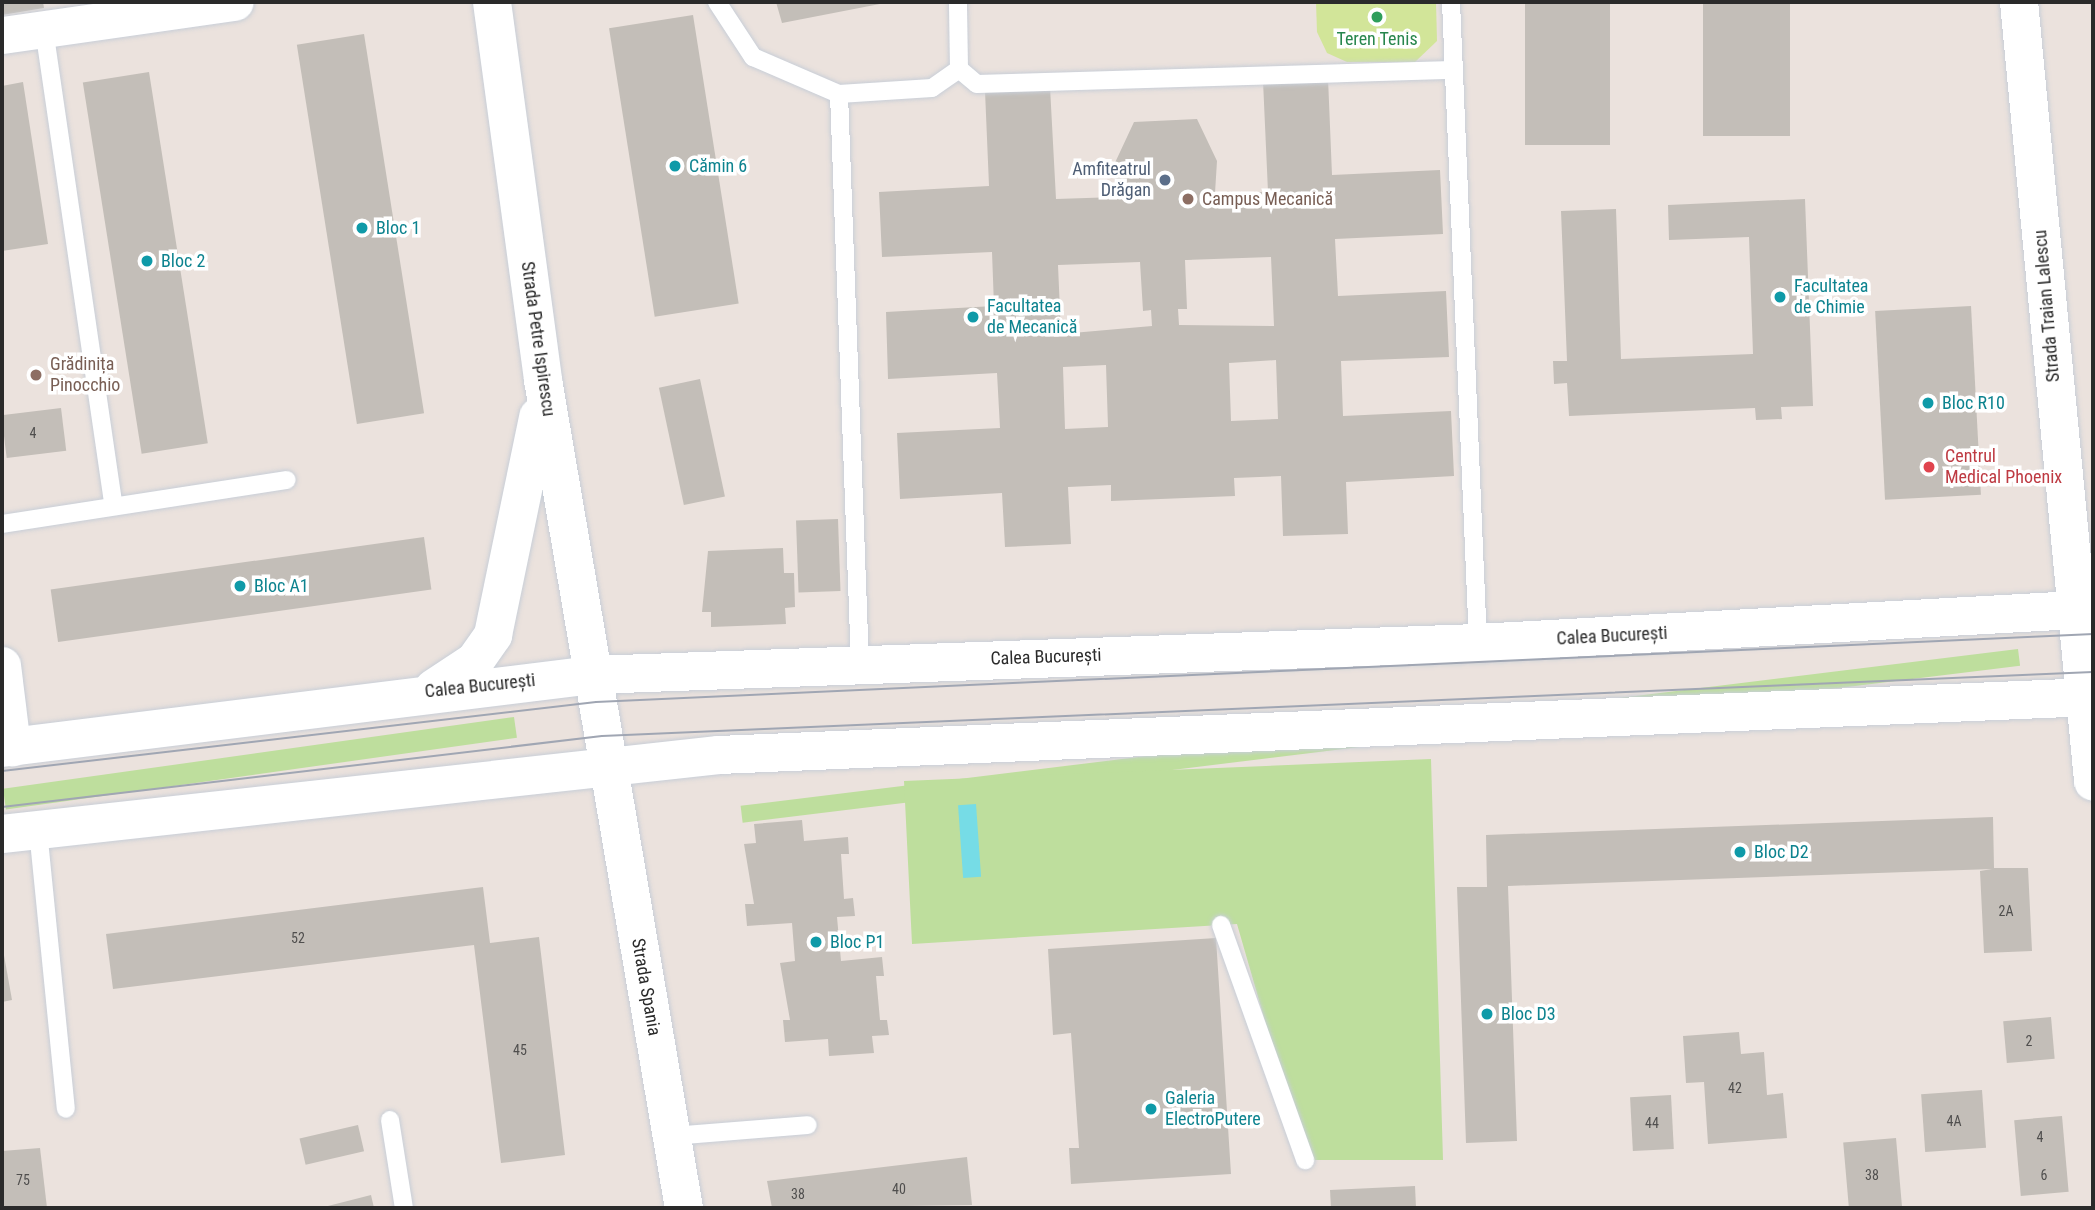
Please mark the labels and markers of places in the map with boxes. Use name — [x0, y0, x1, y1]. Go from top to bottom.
marker: Teren Tenis — [1369, 9, 1385, 25]
place label: Teren Tenis — [1336, 28, 1418, 50]
place label: Cămin 6 — [689, 155, 747, 177]
marker: Cămin 6 — [667, 158, 683, 174]
place label: Amfiteatrul Drăgan — [1072, 159, 1151, 202]
marker: Amfiteatrul Drăgan — [1157, 172, 1173, 188]
place label: Campus Mecanică — [1202, 188, 1333, 210]
marker: Campus Mecanică — [1180, 191, 1196, 207]
place label: Bloc 1 — [376, 217, 420, 239]
marker: Bloc 1 — [354, 220, 370, 236]
place label: Bloc 2 — [161, 250, 205, 272]
marker: Bloc 2 — [139, 253, 155, 269]
place label: Facultatea de Chimie — [1794, 276, 1868, 318]
marker: Facultatea de Chimie — [1772, 289, 1788, 305]
place label: Facultatea de Mecanică — [987, 296, 1077, 338]
marker: Facultatea de Mecanică — [965, 309, 981, 325]
place label: Grădinița Pinocchio — [50, 354, 120, 396]
marker: Grădinița Pinocchio — [28, 367, 44, 383]
place label: Bloc R10 — [1942, 392, 2005, 414]
marker: Bloc R10 — [1920, 395, 1936, 411]
place label: Centrul Medical Phoenix — [1945, 446, 2062, 489]
marker: Centrul Medical Phoenix — [1919, 457, 1939, 477]
place label: Bloc A1 — [254, 575, 309, 597]
marker: Bloc A1 — [232, 578, 248, 594]
place label: Bloc D2 — [1754, 841, 1809, 863]
marker: Bloc D2 — [1732, 844, 1748, 860]
place label: Bloc P1 — [830, 931, 884, 953]
marker: Bloc P1 — [808, 934, 824, 950]
place label: Bloc D3 — [1501, 1003, 1556, 1025]
marker: Bloc D3 — [1479, 1006, 1495, 1022]
place label: Galeria ElectroPutere — [1165, 1088, 1261, 1130]
marker: Galeria ElectroPutere — [1143, 1101, 1159, 1117]

